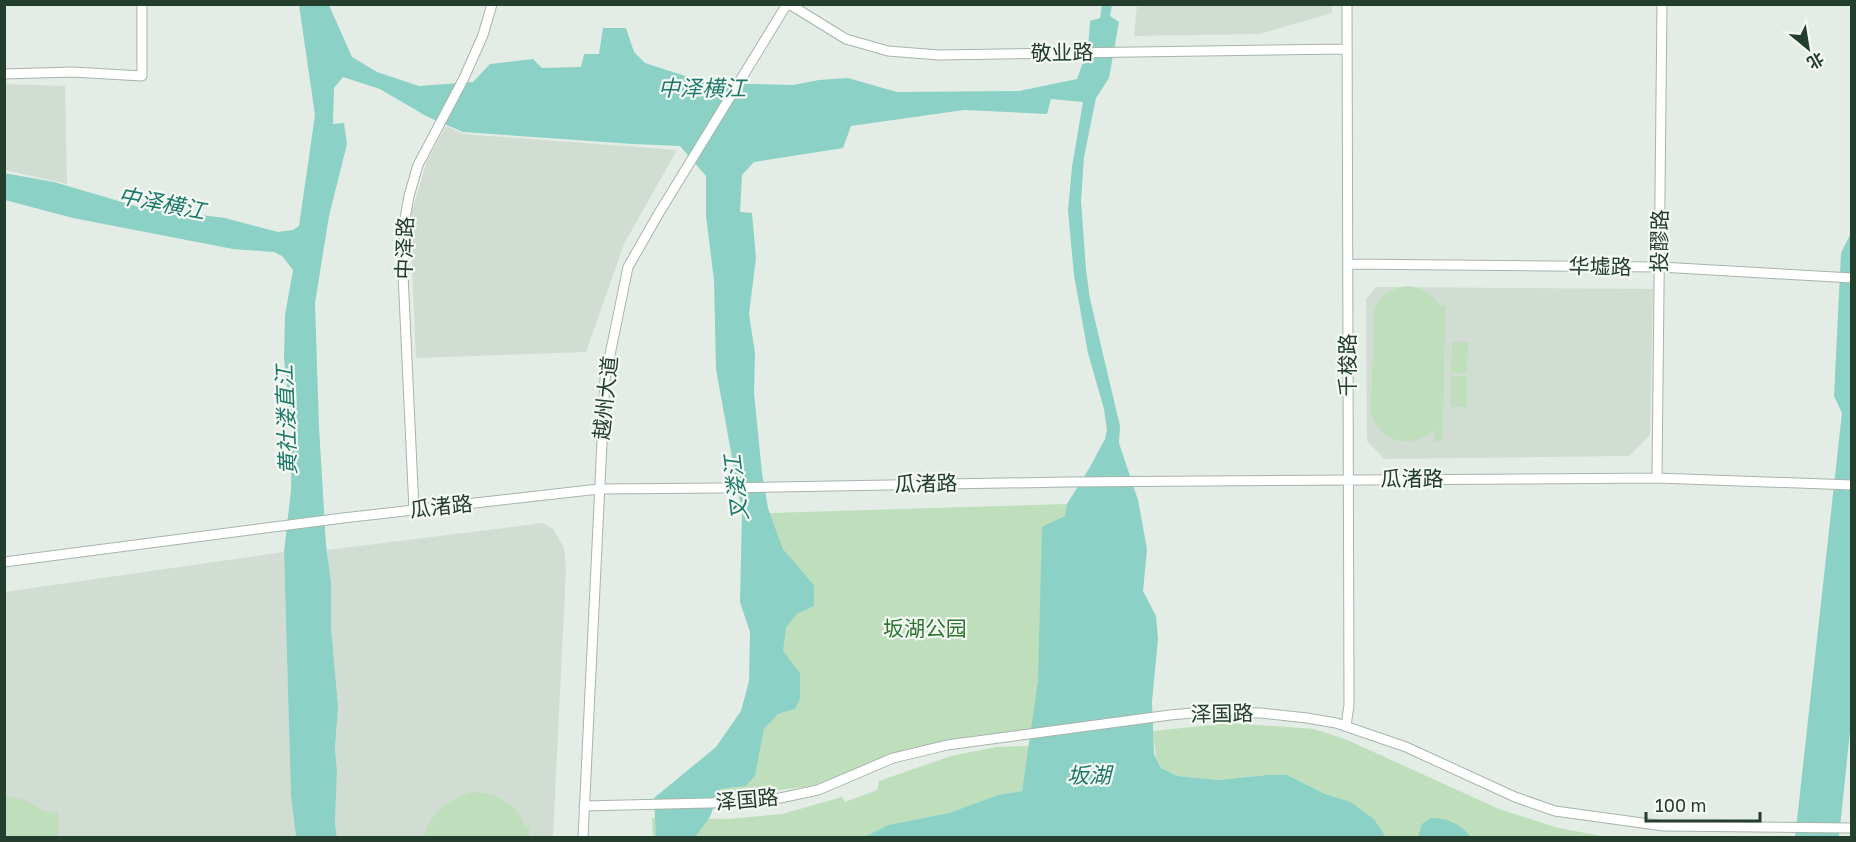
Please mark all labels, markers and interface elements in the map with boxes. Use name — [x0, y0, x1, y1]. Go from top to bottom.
north arrow — [1778, 18, 1838, 78]
street label: 敬业路 — [1030, 38, 1094, 66]
text: 北 — [1804, 48, 1827, 74]
water label: 中泽横江 — [658, 74, 748, 101]
water label: 中泽横江 — [116, 181, 210, 225]
street label: 投醪路 — [1645, 209, 1673, 273]
street label: 中泽路 — [390, 216, 418, 280]
street label: 华墟路 — [1568, 252, 1632, 280]
street label: 千梭路 — [1334, 334, 1360, 397]
street label: 越州大道 — [588, 355, 622, 441]
water label: 黄社溇直江 — [270, 363, 301, 475]
water label: 叉溇江 — [718, 452, 753, 522]
street label: 瓜渚路 — [1381, 465, 1444, 491]
street label: 瓜渚路 — [894, 469, 958, 497]
street label: 瓜渚路 — [408, 490, 474, 522]
park label: 坂湖公园 — [883, 615, 967, 641]
street label: 泽国路 — [1190, 699, 1254, 727]
water label: 坂湖 — [1067, 761, 1114, 788]
street label: 泽国路 — [714, 783, 779, 815]
scale bar — [1646, 785, 1760, 823]
text: 100 m — [1655, 794, 1706, 816]

